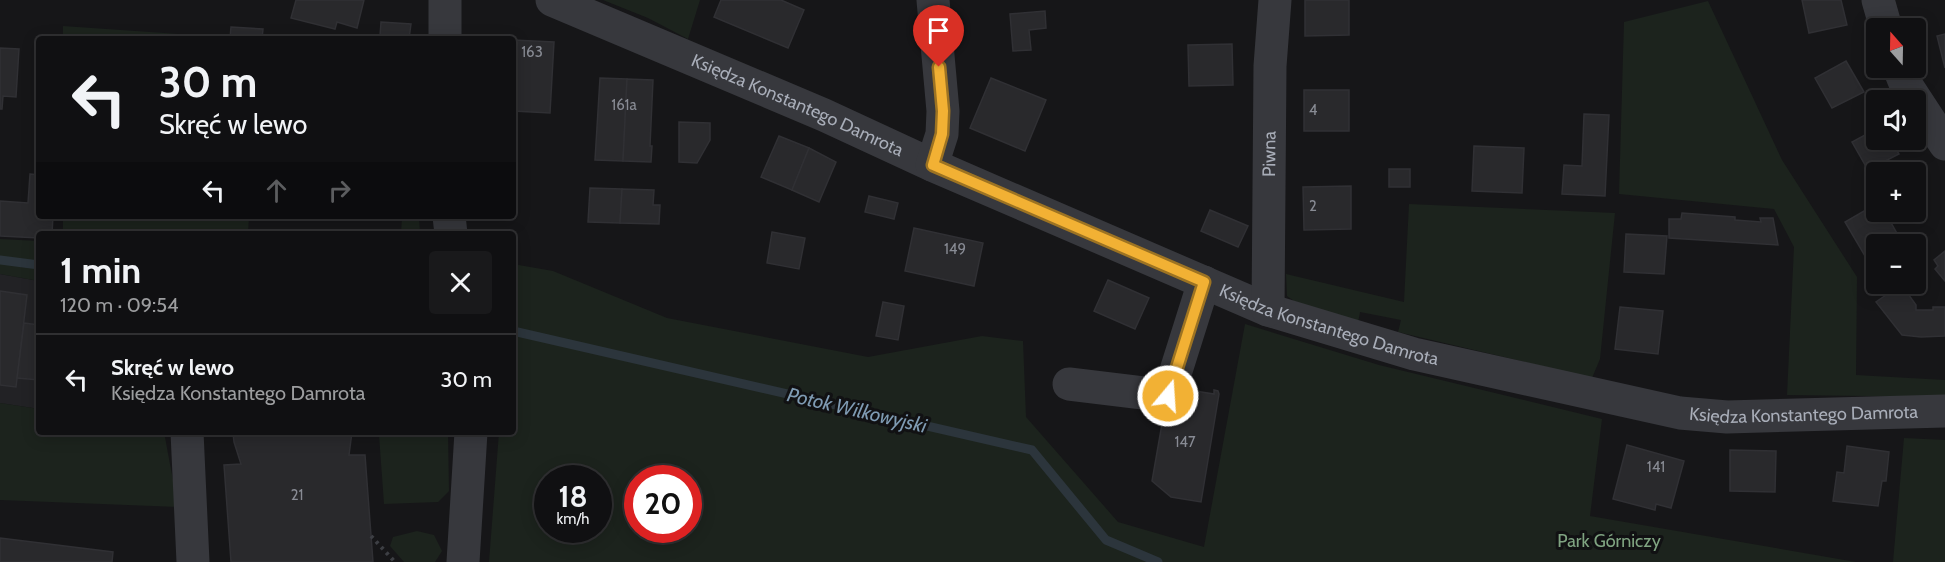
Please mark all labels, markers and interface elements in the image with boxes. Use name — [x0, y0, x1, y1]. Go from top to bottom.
pin — [913, 5, 964, 67]
icon: arrive — [922, 14, 955, 47]
north arrow — [1866, 18, 1926, 78]
map controls — [1866, 18, 1926, 294]
house number: 163 — [521, 43, 543, 61]
street label: Księdza Konstantego Damrota — [688, 49, 907, 161]
text: 30 m — [159, 56, 257, 108]
icon: left — [60, 60, 138, 138]
button: sound — [1866, 90, 1926, 150]
house number: 161a — [611, 96, 637, 114]
house number: 4 — [1309, 101, 1318, 119]
text: Skręć w lewo — [159, 108, 307, 141]
street label: Piwna — [1258, 131, 1280, 177]
button: + — [1866, 162, 1926, 222]
icon: left — [197, 174, 230, 207]
icon: ahead — [260, 174, 293, 207]
icon: right — [323, 174, 356, 207]
house number: 2 — [1309, 197, 1317, 215]
button: − — [1866, 234, 1926, 294]
house number: 149 — [944, 240, 966, 258]
text: 1 min — [60, 248, 141, 292]
button: close — [429, 251, 492, 314]
street label: Księdza Konstantego Damrota — [1216, 279, 1441, 370]
text: 120 m · 09:54 — [60, 293, 179, 317]
text: Skręć w lewo — [111, 354, 234, 381]
icon: left — [60, 363, 93, 396]
position arrow — [1136, 364, 1200, 428]
text: 30 m — [440, 366, 492, 393]
text: Księdza Konstantego Damrota — [111, 381, 365, 405]
water label: Potok Wilkowyjski — [785, 382, 930, 438]
street label: Księdza Konstantego Damrota — [1688, 401, 1919, 428]
house number: 147 — [1174, 433, 1196, 451]
house number: 141 — [1647, 458, 1665, 476]
speed limit sign: 20 — [624, 465, 702, 543]
text: 18 — [558, 478, 588, 515]
house number: 21 — [291, 486, 303, 504]
text: km/h — [557, 510, 589, 528]
park label: Park Górniczy — [1557, 530, 1661, 552]

